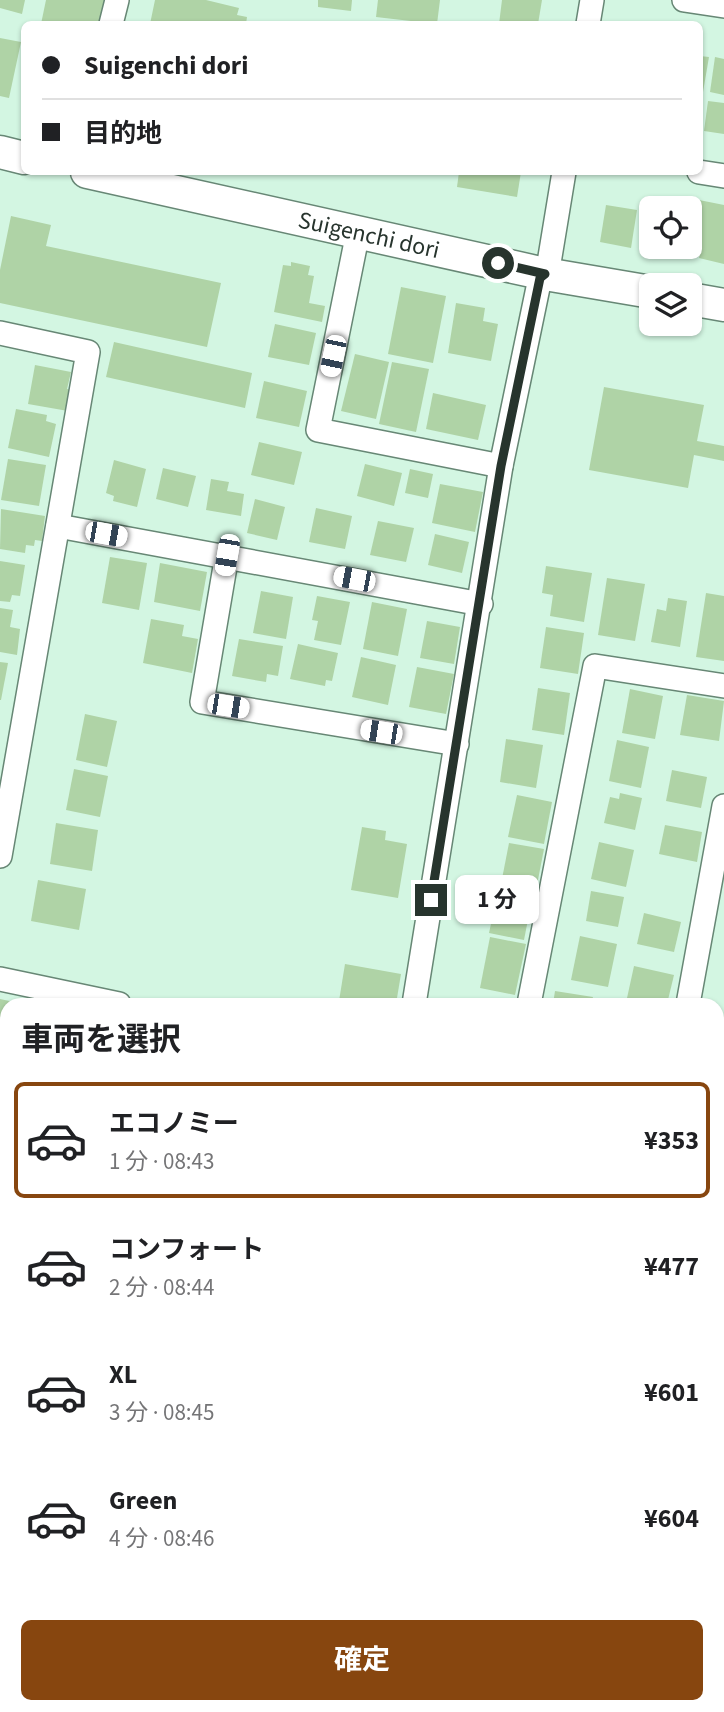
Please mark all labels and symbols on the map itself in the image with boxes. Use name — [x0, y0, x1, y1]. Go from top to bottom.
street label: Suigenchi dori — [295, 203, 443, 268]
route start — [482, 247, 514, 279]
car — [319, 333, 348, 379]
car — [84, 520, 129, 548]
car — [214, 532, 241, 578]
car — [332, 565, 377, 593]
car — [206, 692, 251, 720]
car — [359, 718, 404, 746]
callout: 1 分 — [456, 876, 540, 925]
route end — [415, 884, 447, 916]

